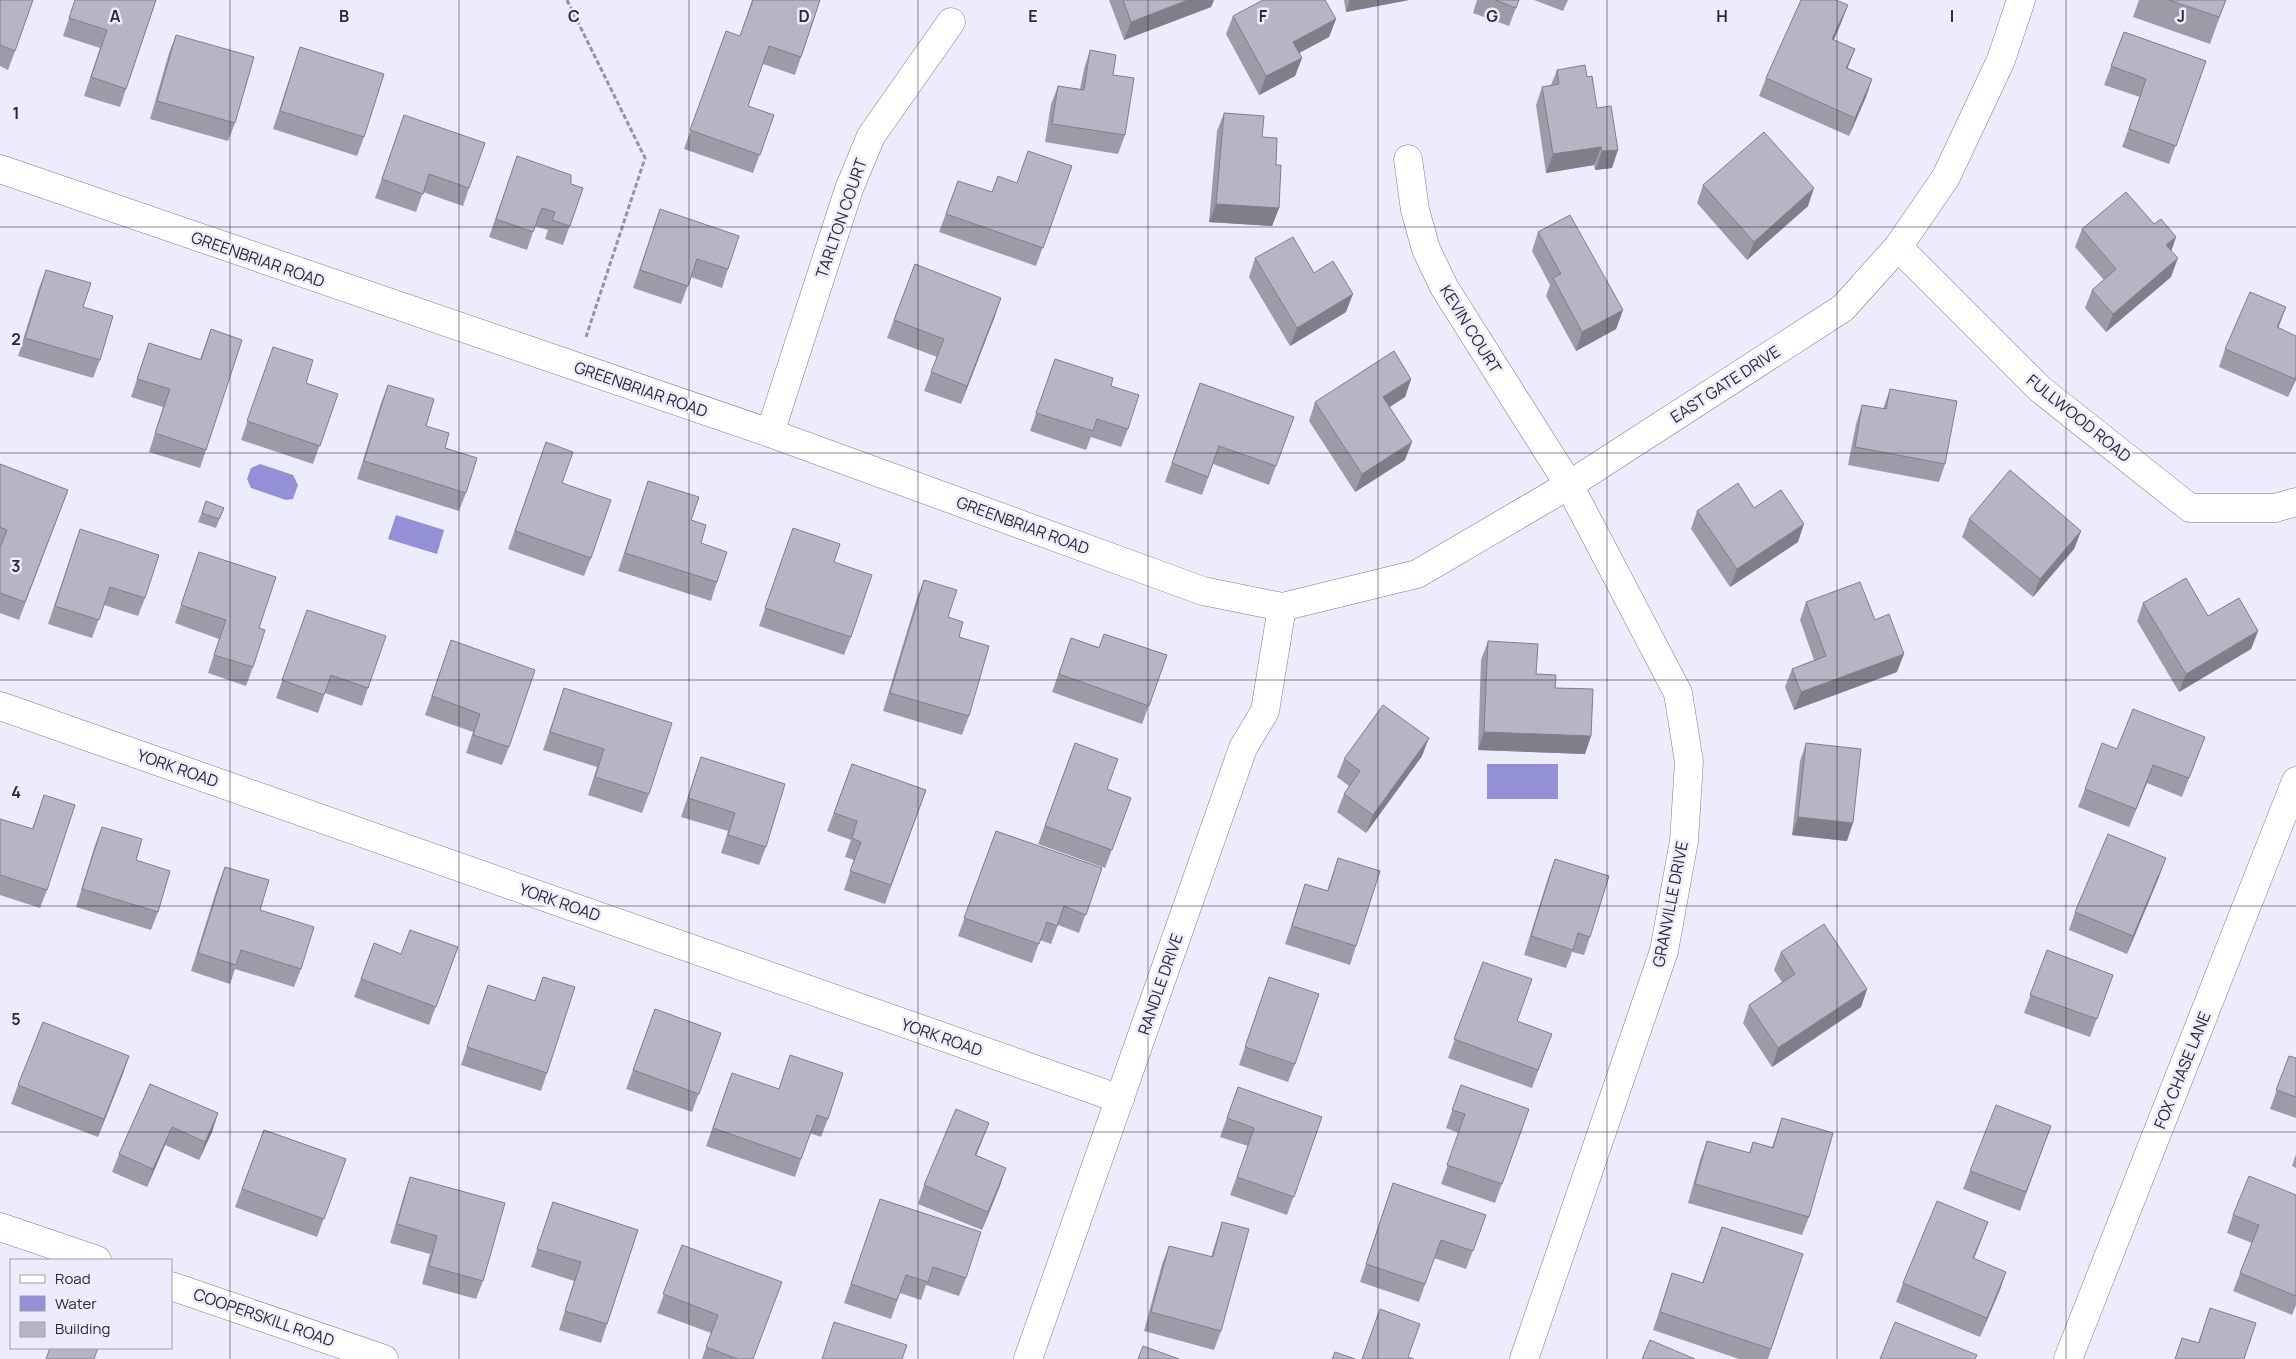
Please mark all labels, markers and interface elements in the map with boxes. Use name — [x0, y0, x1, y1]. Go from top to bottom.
text: A — [110, 5, 121, 27]
text: B — [339, 5, 349, 27]
text: C — [568, 5, 580, 27]
text: D — [798, 5, 810, 27]
text: E — [1028, 5, 1038, 27]
text: F — [1259, 5, 1268, 27]
text: G — [1486, 5, 1498, 27]
text: H — [1716, 5, 1728, 27]
text: I — [1950, 5, 1954, 27]
text: J — [2177, 5, 2185, 27]
text: 1 — [12, 102, 20, 124]
street label: TARLTON COURT — [810, 155, 872, 281]
street label: GREENBRIAR ROAD — [188, 226, 328, 292]
street label: KEVIN COURT — [1435, 281, 1507, 378]
text: 2 — [11, 328, 21, 350]
street label: EAST GATE DRIVE — [1666, 340, 1784, 428]
street label: GREENBRIAR ROAD — [571, 356, 711, 422]
street label: FULLWOOD ROAD — [2022, 369, 2136, 467]
street label: GREENBRIAR ROAD — [954, 491, 1093, 559]
text: 3 — [11, 555, 21, 577]
street label: YORK ROAD — [134, 744, 222, 792]
text: 4 — [11, 781, 21, 803]
street label: GRANVILLE DRIVE — [1647, 839, 1693, 969]
street label: YORK ROAD — [516, 878, 604, 926]
street label: RANDLE DRIVE — [1132, 930, 1188, 1038]
text: 5 — [11, 1008, 21, 1030]
street label: FOX CHASE LANE — [2148, 1008, 2216, 1132]
street label: YORK ROAD — [898, 1013, 986, 1061]
legend — [10, 1259, 172, 1349]
text: Road — [55, 1268, 91, 1289]
street label: COOPERSKILL ROAD — [191, 1283, 338, 1351]
text: Water — [55, 1293, 97, 1314]
text: Building — [55, 1318, 110, 1339]

